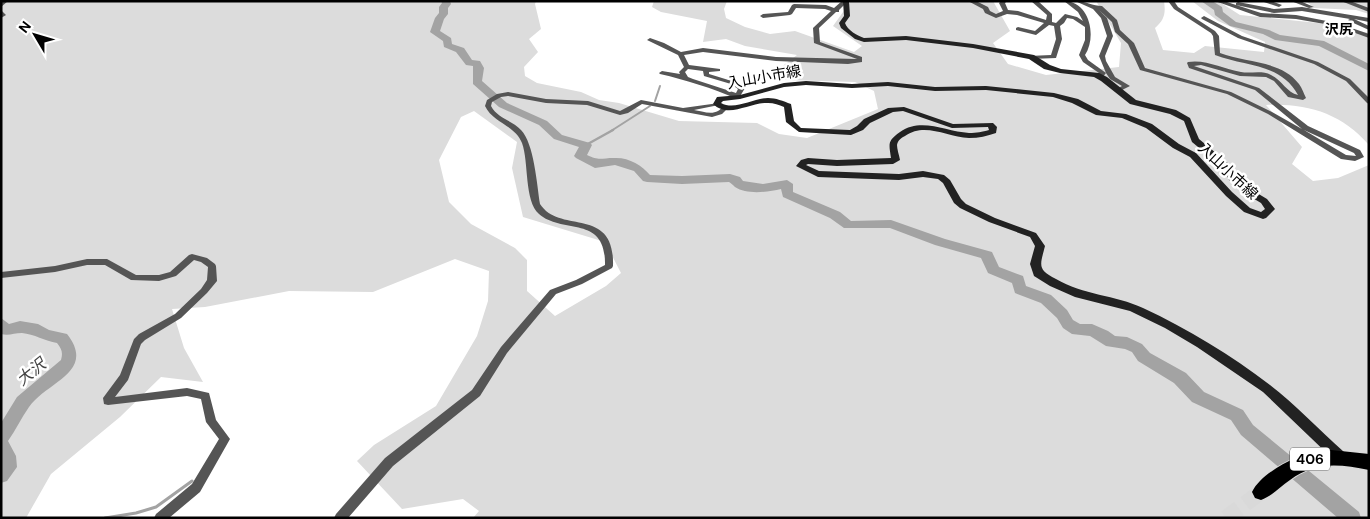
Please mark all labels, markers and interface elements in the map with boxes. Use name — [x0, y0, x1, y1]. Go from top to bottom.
north arrow — [10, 10, 60, 60]
text: N — [15, 17, 35, 37]
district label: 沢尻 — [1325, 20, 1353, 38]
street label: 入山小市線 — [725, 61, 803, 93]
street label: 入山小市線 — [1194, 138, 1262, 204]
water label: 大沢 — [12, 353, 52, 390]
road number: 406 — [1290, 448, 1330, 470]

